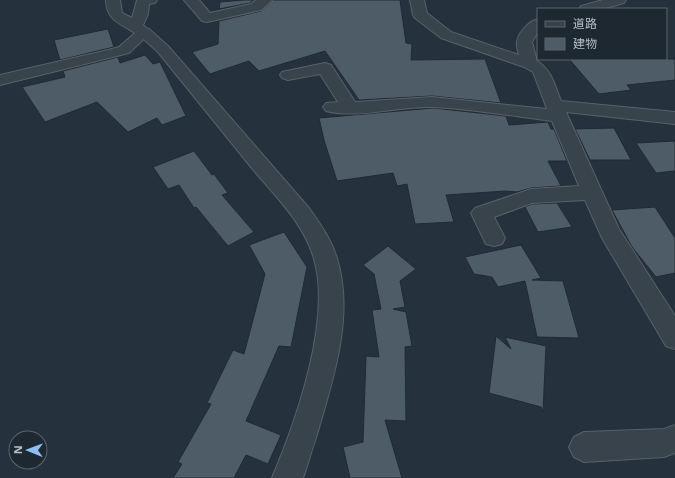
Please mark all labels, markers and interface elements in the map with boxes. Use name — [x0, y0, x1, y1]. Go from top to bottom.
legend — [537, 8, 667, 60]
text: 道路 — [573, 15, 597, 32]
text: 建物 — [573, 35, 597, 52]
north arrow — [8, 430, 48, 470]
text: N — [10, 445, 25, 454]

